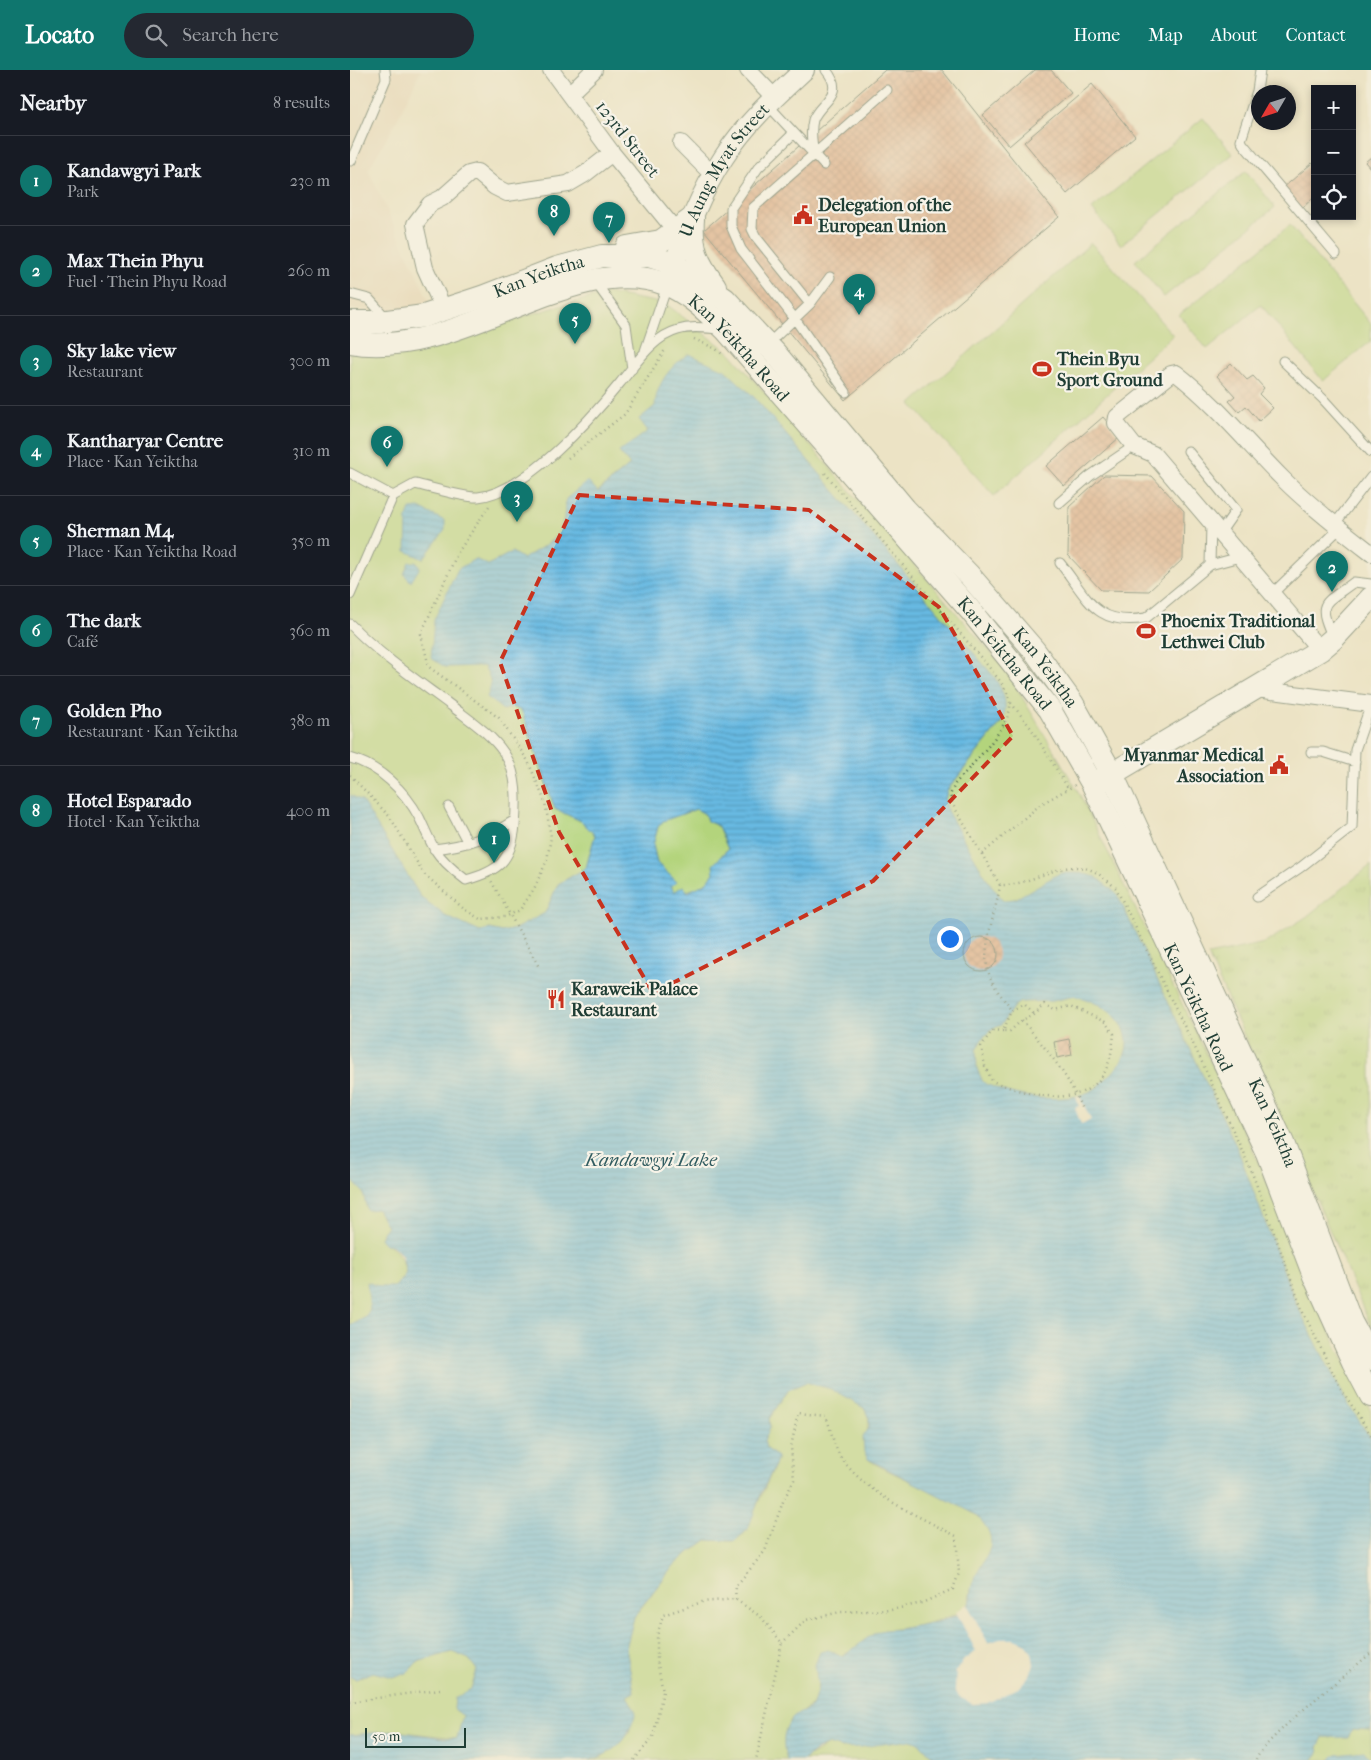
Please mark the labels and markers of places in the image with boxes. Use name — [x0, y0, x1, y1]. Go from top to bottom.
pin: 8 — [538, 195, 570, 236]
place label: Delegation of the European Union — [818, 195, 951, 237]
pin: 7 — [593, 202, 625, 243]
public building icon: Delegation of the European Union — [792, 204, 814, 226]
pin: 4 — [843, 274, 875, 315]
pin: 5 — [559, 303, 591, 344]
place label: Thein Byu Sport Ground — [1056, 349, 1164, 391]
sports icon: Thein Byu Sport Ground — [1031, 358, 1053, 380]
pin: 6 — [371, 426, 403, 467]
pin: 3 — [501, 481, 533, 522]
pin: 2 — [1316, 551, 1348, 592]
place label: Phoenix Traditional Lethwei Club — [1161, 611, 1316, 653]
sports icon: Phoenix Traditional Lethwei Club — [1135, 620, 1157, 642]
place label: Myanmar Medical Association — [1123, 745, 1265, 787]
public building icon: Myanmar Medical Association — [1268, 754, 1290, 776]
pin: 1 — [478, 822, 510, 863]
place label: Karaweik Palace Restaurant — [571, 979, 698, 1021]
restaurant icon: Karaweik Palace Restaurant — [545, 988, 567, 1010]

